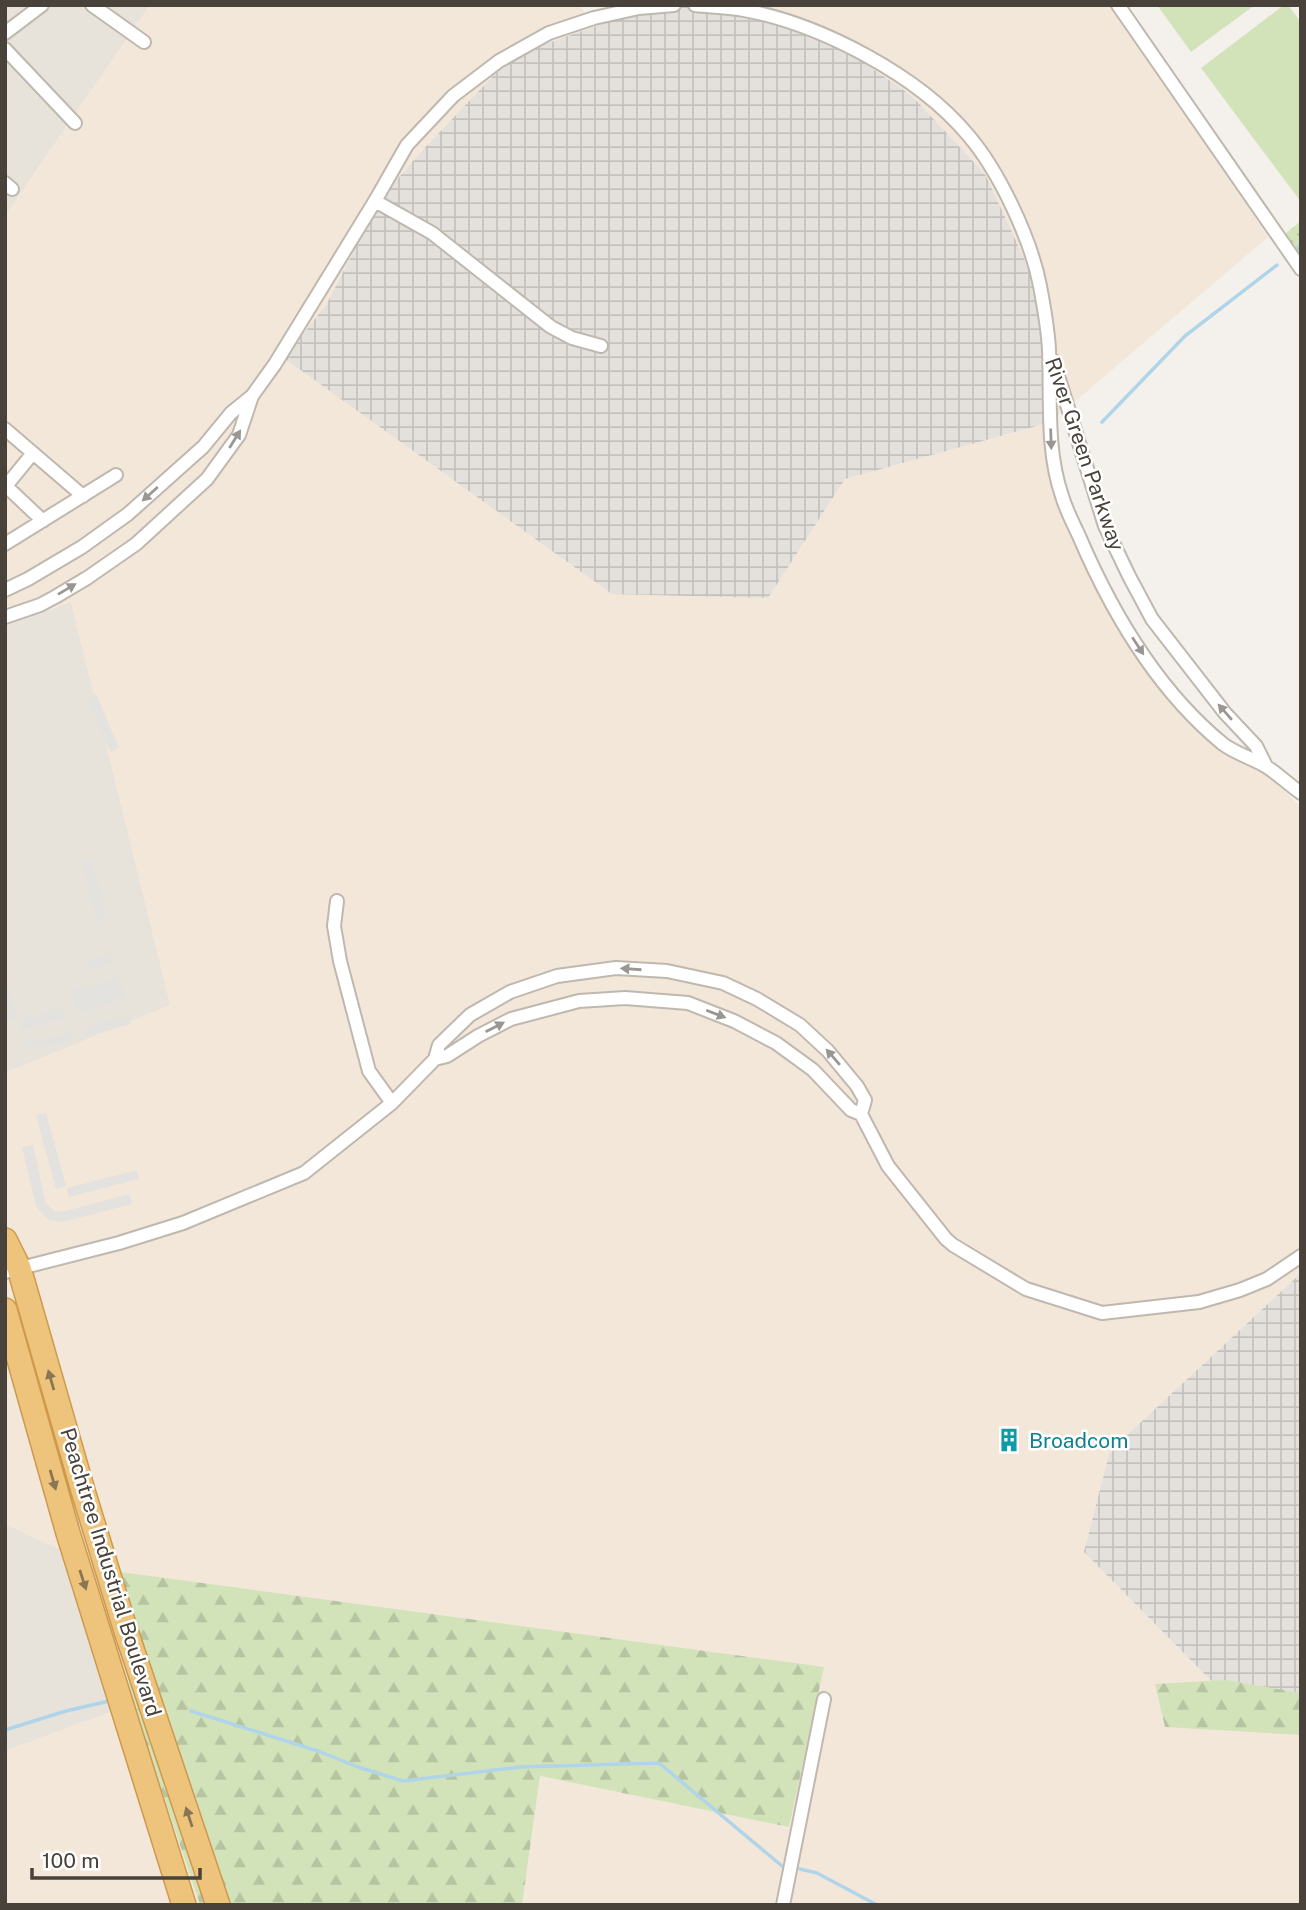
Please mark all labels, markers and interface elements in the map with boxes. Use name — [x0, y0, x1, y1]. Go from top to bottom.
street label: River Green Parkway — [1040, 354, 1130, 554]
one-way arrow — [1046, 428, 1057, 450]
one-way arrow — [228, 429, 241, 449]
one-way arrow — [141, 486, 159, 502]
one-way arrow — [58, 583, 77, 596]
one-way arrow — [1132, 637, 1145, 656]
one-way arrow — [1218, 704, 1233, 721]
one-way arrow — [619, 963, 641, 974]
one-way arrow — [705, 1008, 726, 1019]
one-way arrow — [485, 1022, 505, 1033]
one-way arrow — [826, 1049, 841, 1066]
one-way arrow — [46, 1369, 56, 1390]
street label: Peachtree Industrial Boulevard — [55, 1425, 167, 1719]
building icon: Broadcom — [995, 1426, 1023, 1454]
place label: Broadcom — [1029, 1428, 1128, 1453]
one-way arrow — [48, 1469, 59, 1491]
one-way arrow — [78, 1570, 89, 1591]
one-way arrow — [183, 1806, 194, 1827]
scale bar — [32, 1836, 200, 1880]
text: 100 m — [42, 1848, 99, 1873]

